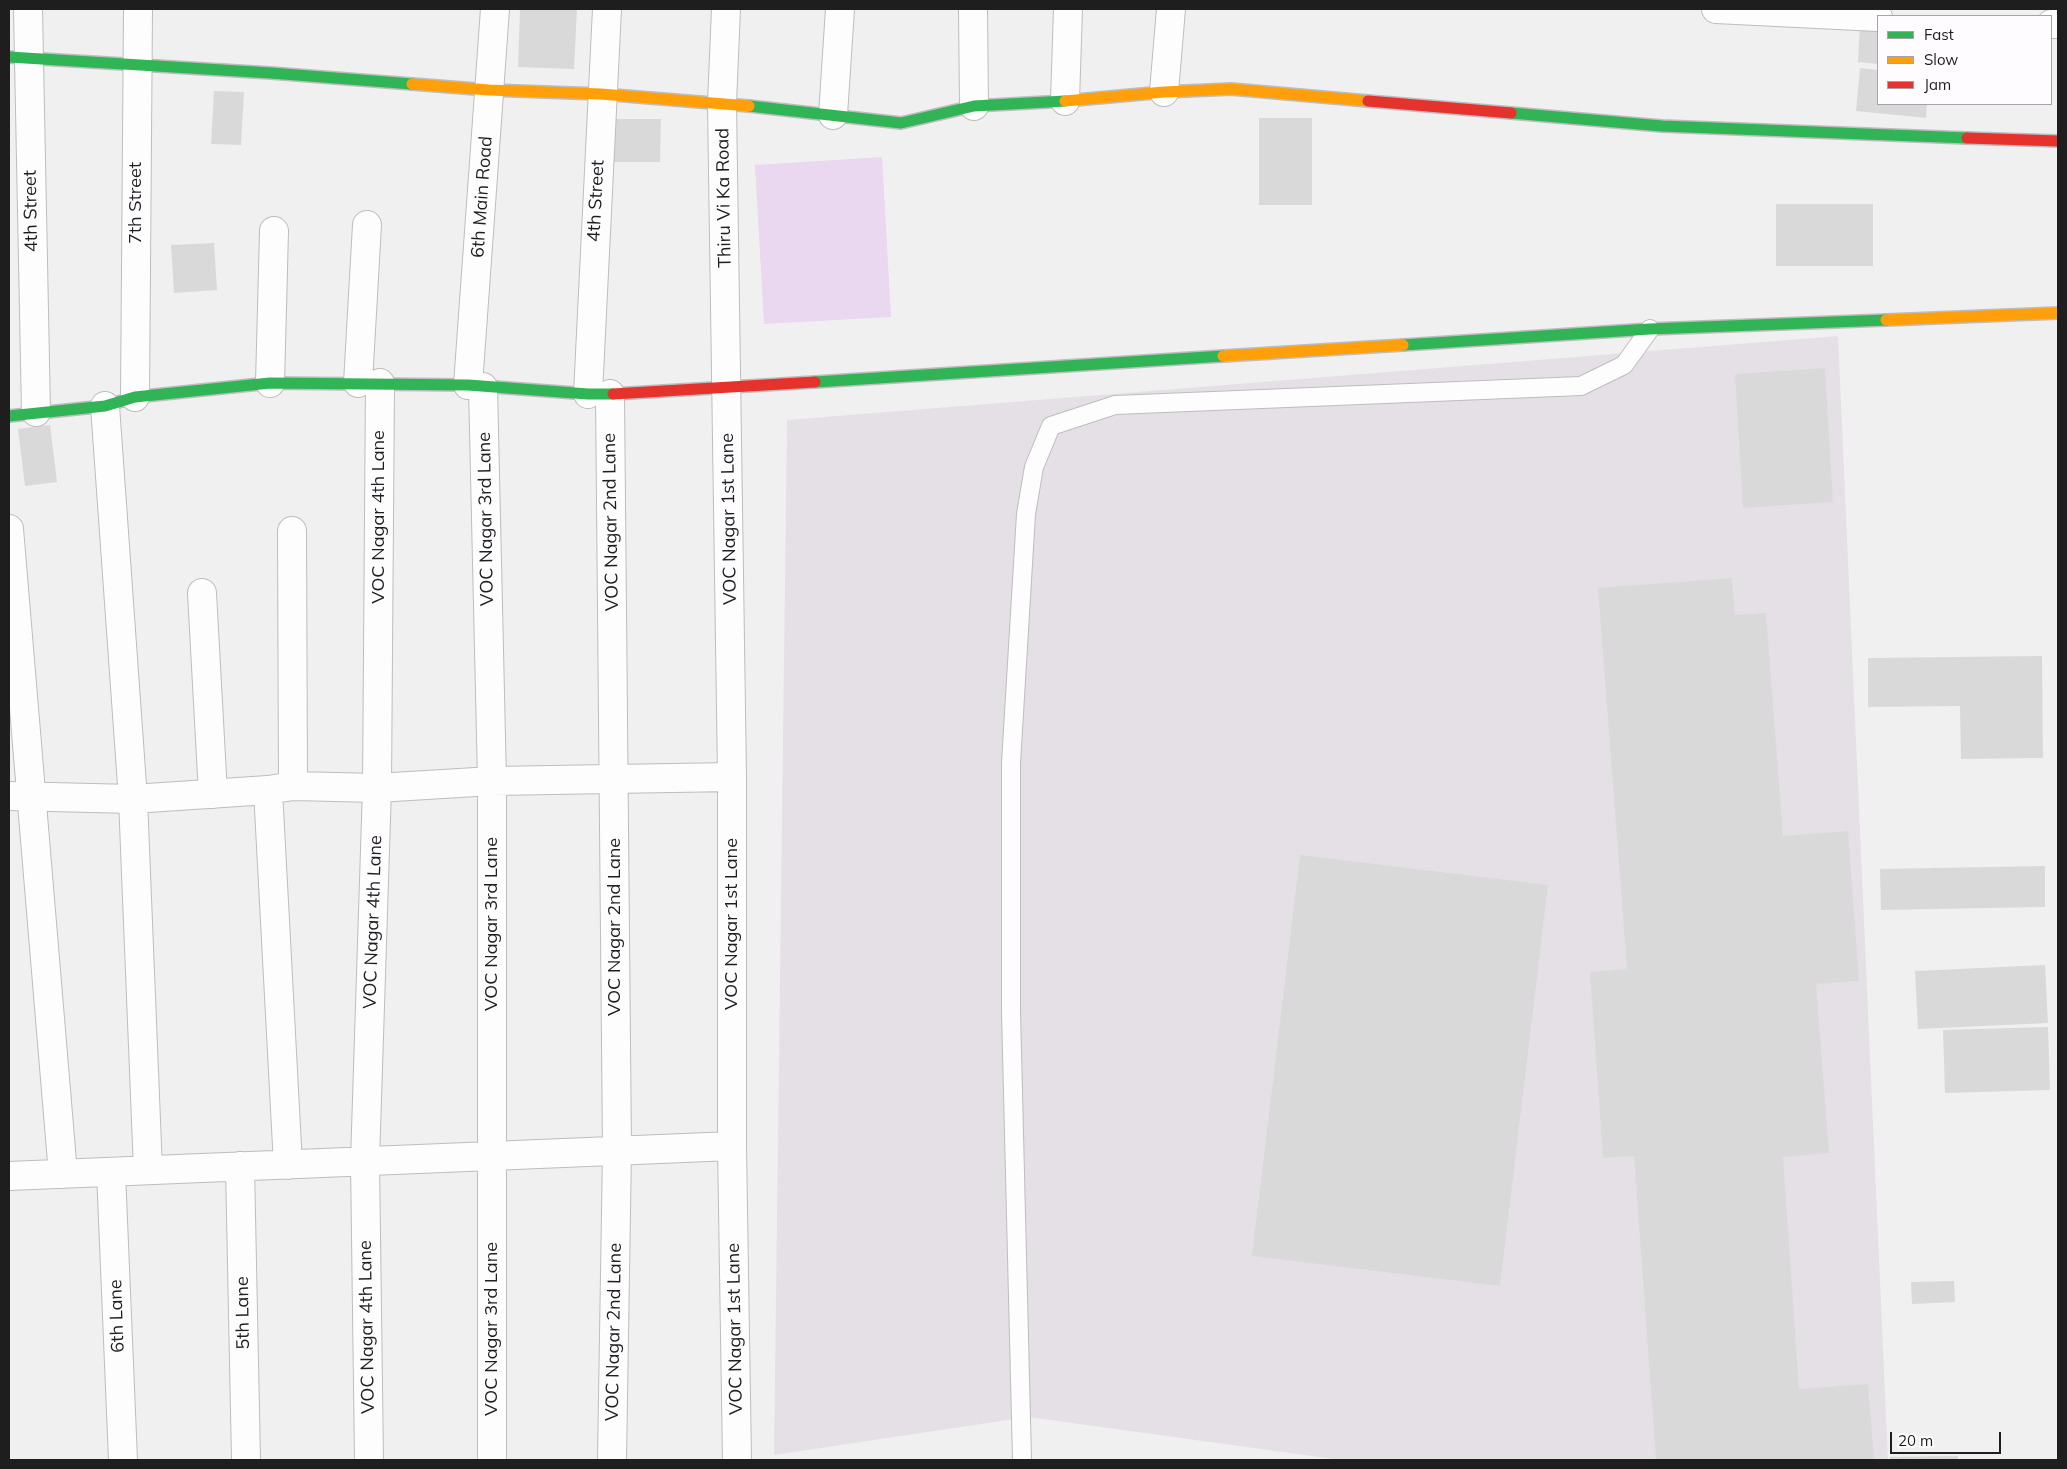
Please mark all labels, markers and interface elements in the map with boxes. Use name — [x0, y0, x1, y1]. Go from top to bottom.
legend — [1877, 15, 2052, 105]
text: Fast — [1924, 25, 1954, 44]
text: Slow — [1924, 50, 1958, 69]
text: Jam — [1924, 75, 1951, 94]
street label: Thiru Vi Ka Road — [712, 128, 736, 268]
street label: 6th Main Road — [467, 135, 497, 259]
street label: 4th Street — [583, 159, 609, 243]
street label: 7th Street — [125, 162, 147, 244]
street label: 4th Street — [19, 170, 43, 252]
street label: VOC Nagar 4th Lane — [368, 430, 390, 604]
street label: VOC Nagar 3rd Lane — [474, 432, 498, 606]
street label: VOC Nagar 2nd Lane — [599, 433, 623, 611]
street label: VOC Nagar 1st Lane — [717, 433, 741, 605]
street label: VOC Nagar 4th Lane — [359, 835, 387, 1009]
street label: VOC Nagar 3rd Lane — [481, 837, 503, 1011]
street label: VOC Nagar 2nd Lane — [604, 838, 626, 1016]
street label: VOC Nagar 1st Lane — [721, 838, 743, 1010]
street label: VOC Nagar 4th Lane — [355, 1240, 379, 1414]
street label: VOC Nagar 3rd Lane — [481, 1242, 503, 1416]
street label: VOC Nagar 2nd Lane — [602, 1243, 626, 1421]
street label: VOC Nagar 1st Lane — [723, 1243, 747, 1415]
street label: 5th Lane — [232, 1276, 254, 1350]
street label: 6th Lane — [105, 1279, 129, 1353]
scale bar — [1892, 1422, 2003, 1454]
text: 20 m — [1898, 1431, 1933, 1450]

